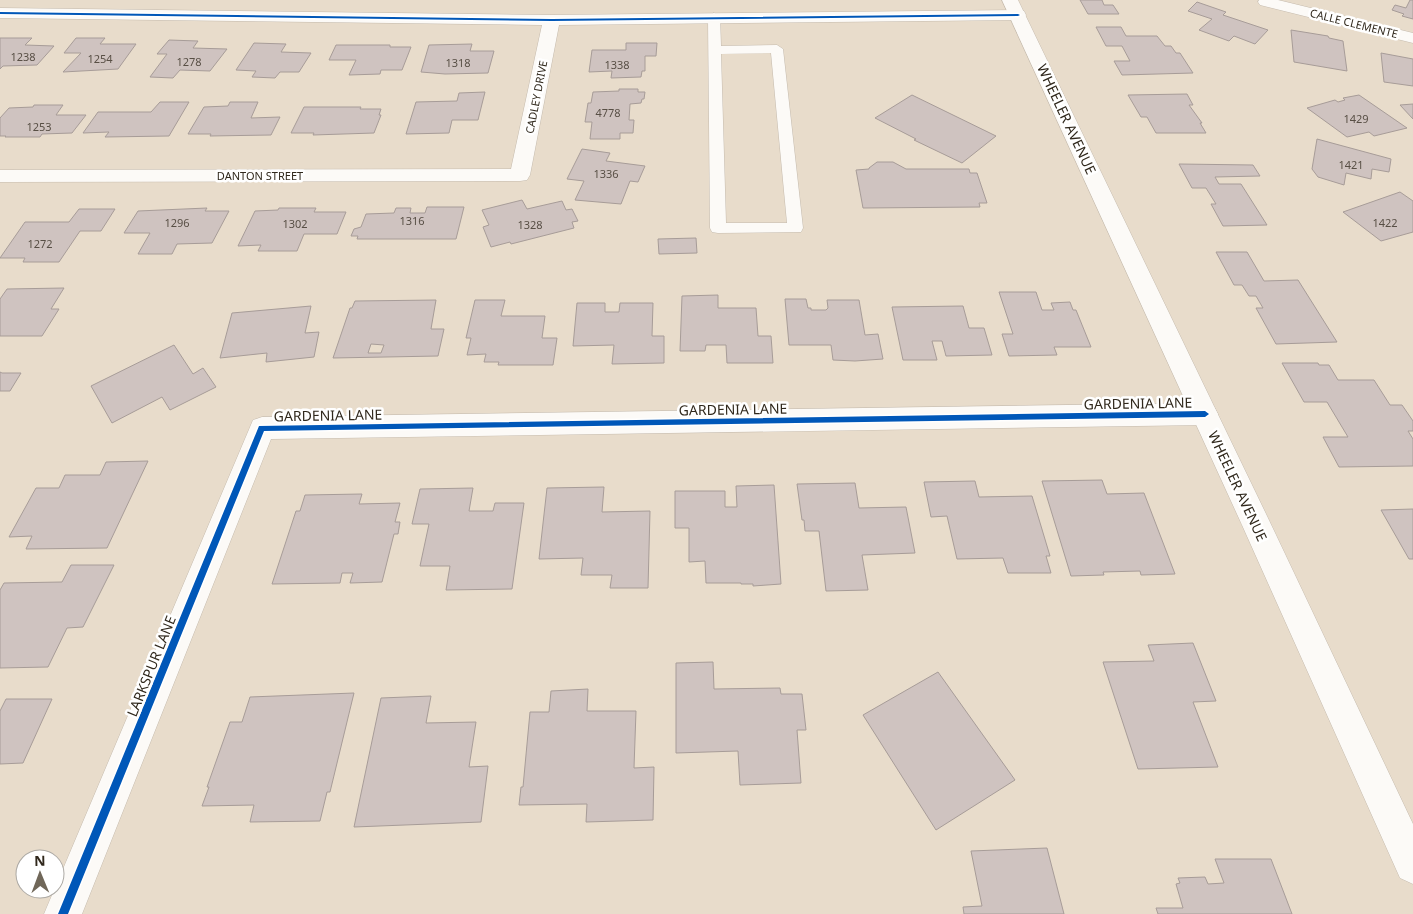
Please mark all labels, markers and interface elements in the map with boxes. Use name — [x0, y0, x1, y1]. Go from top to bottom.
street label: CALLE CLEMENTE — [1309, 5, 1399, 41]
house number: 1238 — [10, 49, 36, 64]
house number: 1254 — [87, 51, 113, 66]
house number: 1278 — [176, 54, 202, 69]
house number: 1318 — [445, 55, 471, 70]
house number: 1338 — [604, 57, 630, 72]
street label: CADLEY DRIVE — [522, 59, 550, 135]
street label: WHEELER AVENUE — [1033, 61, 1101, 177]
house number: 4778 — [595, 105, 621, 120]
house number: 1429 — [1343, 111, 1369, 126]
house number: 1253 — [26, 119, 52, 134]
house number: 1421 — [1338, 157, 1364, 172]
house number: 1336 — [593, 166, 619, 181]
street label: DANTON STREET — [217, 168, 303, 183]
house number: 1316 — [399, 213, 425, 228]
house number: 1296 — [164, 215, 190, 230]
house number: 1422 — [1372, 215, 1398, 230]
house number: 1302 — [282, 216, 308, 231]
house number: 1328 — [517, 217, 543, 232]
house number: 1272 — [27, 236, 53, 251]
street label: GARDENIA LANE — [1084, 393, 1192, 413]
street label: GARDENIA LANE — [679, 399, 787, 419]
street label: GARDENIA LANE — [274, 405, 382, 425]
street label: WHEELER AVENUE — [1204, 428, 1272, 544]
street label: LARKSPUR LANE — [122, 613, 180, 719]
north arrow — [15, 849, 65, 899]
text: N — [34, 851, 46, 870]

